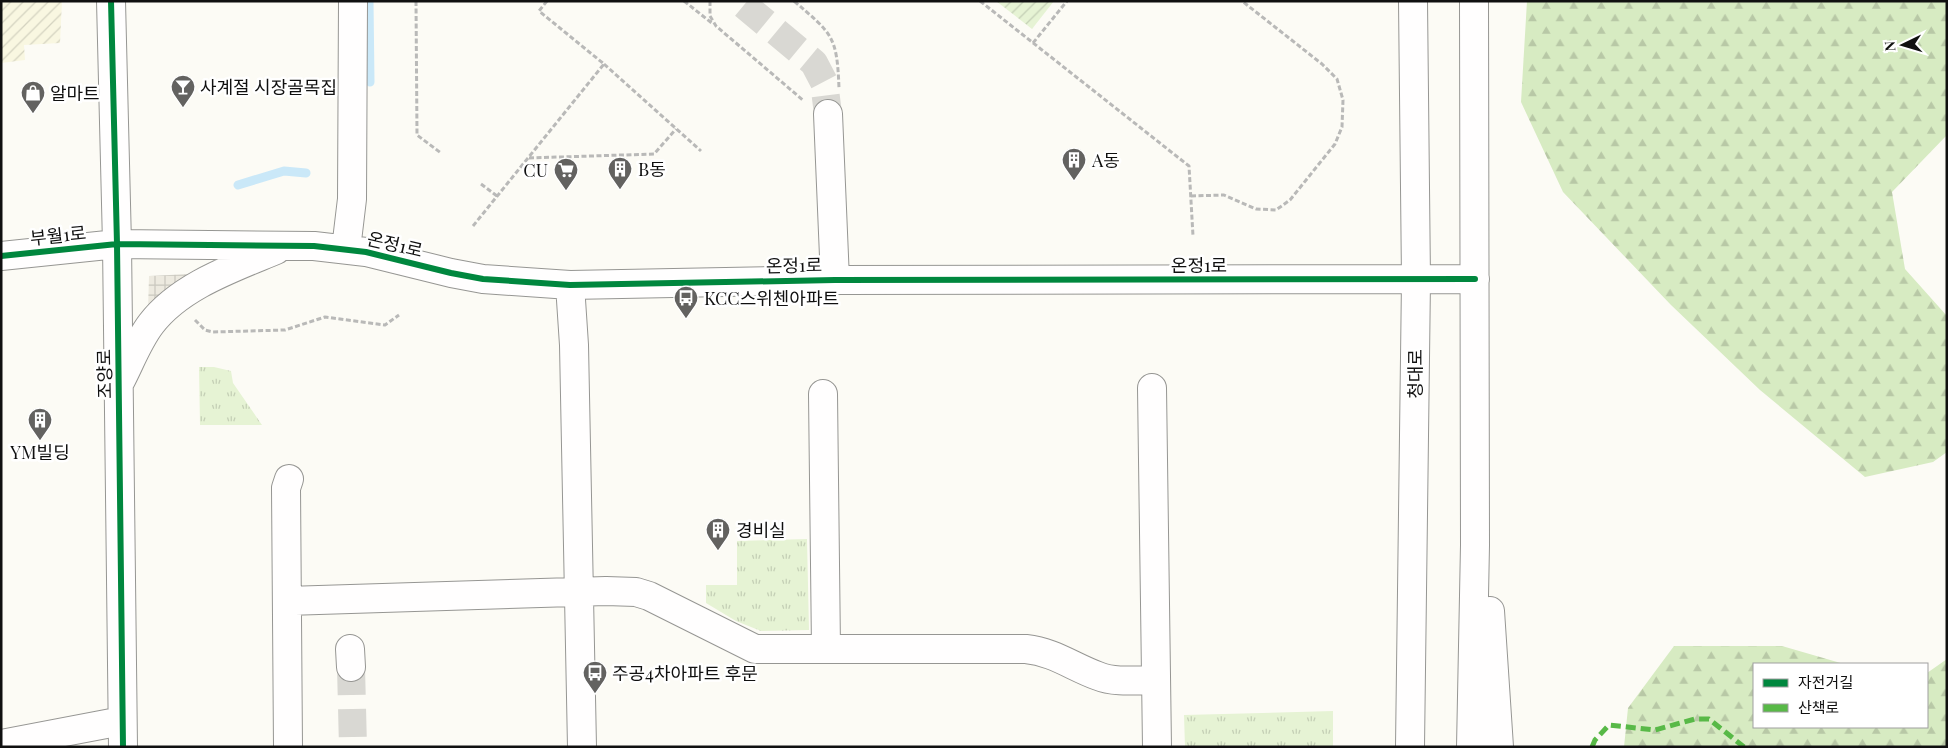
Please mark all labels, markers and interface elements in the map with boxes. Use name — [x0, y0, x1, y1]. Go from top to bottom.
north arrow — [1878, 20, 1928, 70]
text: N — [1880, 40, 1899, 52]
bar icon: 사계절 시장골목집 — [170, 74, 196, 108]
place label: 사계절 시장골목집 — [200, 75, 337, 99]
shop icon: 알마트 — [20, 80, 46, 114]
place label: 알마트 — [50, 81, 100, 105]
building icon: A동 — [1061, 147, 1087, 181]
place label: A동 — [1091, 148, 1120, 172]
building icon: B동 — [607, 156, 633, 190]
supermarket icon: CU — [553, 157, 579, 191]
place label: B동 — [638, 157, 666, 181]
place label: CU — [523, 158, 548, 182]
street label: 부월1로 — [29, 220, 87, 250]
street label: 온정1로 — [365, 226, 425, 262]
street label: 온정1로 — [766, 253, 822, 277]
street label: 온정1로 — [1171, 253, 1227, 277]
bus stop icon: KCC스위첸아파트 — [673, 285, 699, 319]
place label: KCC스위첸아파트 — [704, 286, 839, 310]
street label: 조양로 — [92, 349, 116, 399]
street label: 청대로 — [1403, 349, 1427, 399]
building icon: YM빌딩 — [27, 407, 53, 441]
place label: YM빌딩 — [9, 440, 70, 464]
building icon: 경비실 — [705, 517, 731, 551]
place label: 경비실 — [736, 518, 786, 542]
bus stop icon: 주공4차아파트 후문 — [582, 660, 608, 694]
place label: 주공4차아파트 후문 — [612, 661, 758, 685]
legend — [1753, 663, 1928, 728]
text: 자전거길 — [1798, 672, 1853, 692]
text: 산책로 — [1798, 697, 1839, 717]

